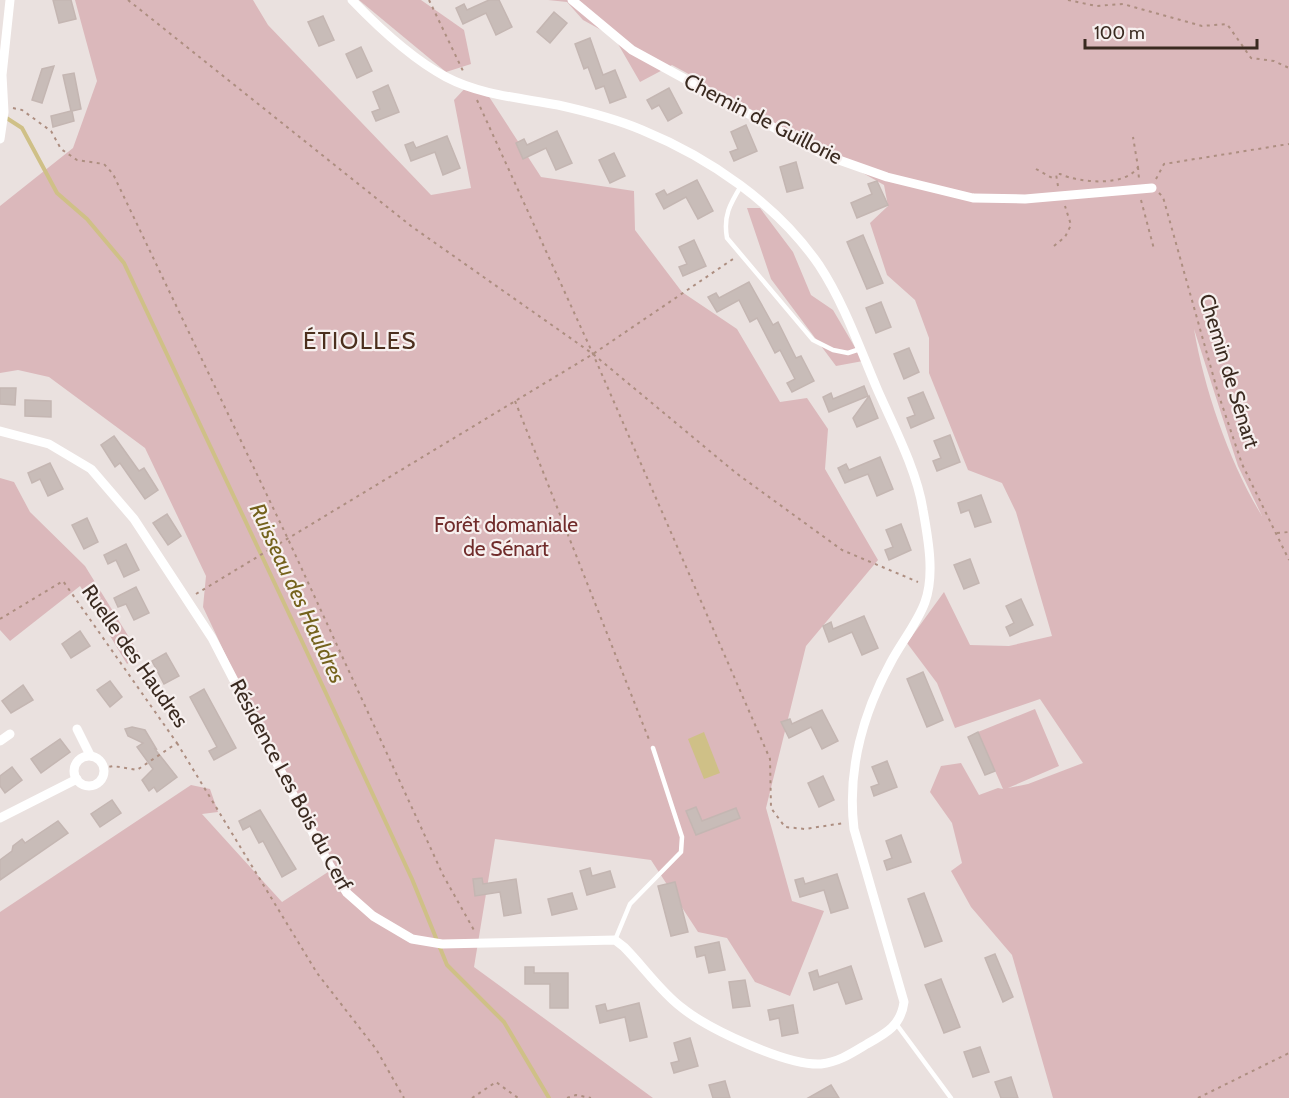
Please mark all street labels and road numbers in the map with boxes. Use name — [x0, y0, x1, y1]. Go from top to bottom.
street label: Chemin de Guillorie — [680, 68, 847, 169]
street label: Chemin de Sénart — [1194, 291, 1265, 451]
street label: Ruelle des Haudres — [77, 580, 194, 732]
street label: Résidence Les Bois du Cerf — [225, 675, 358, 895]

